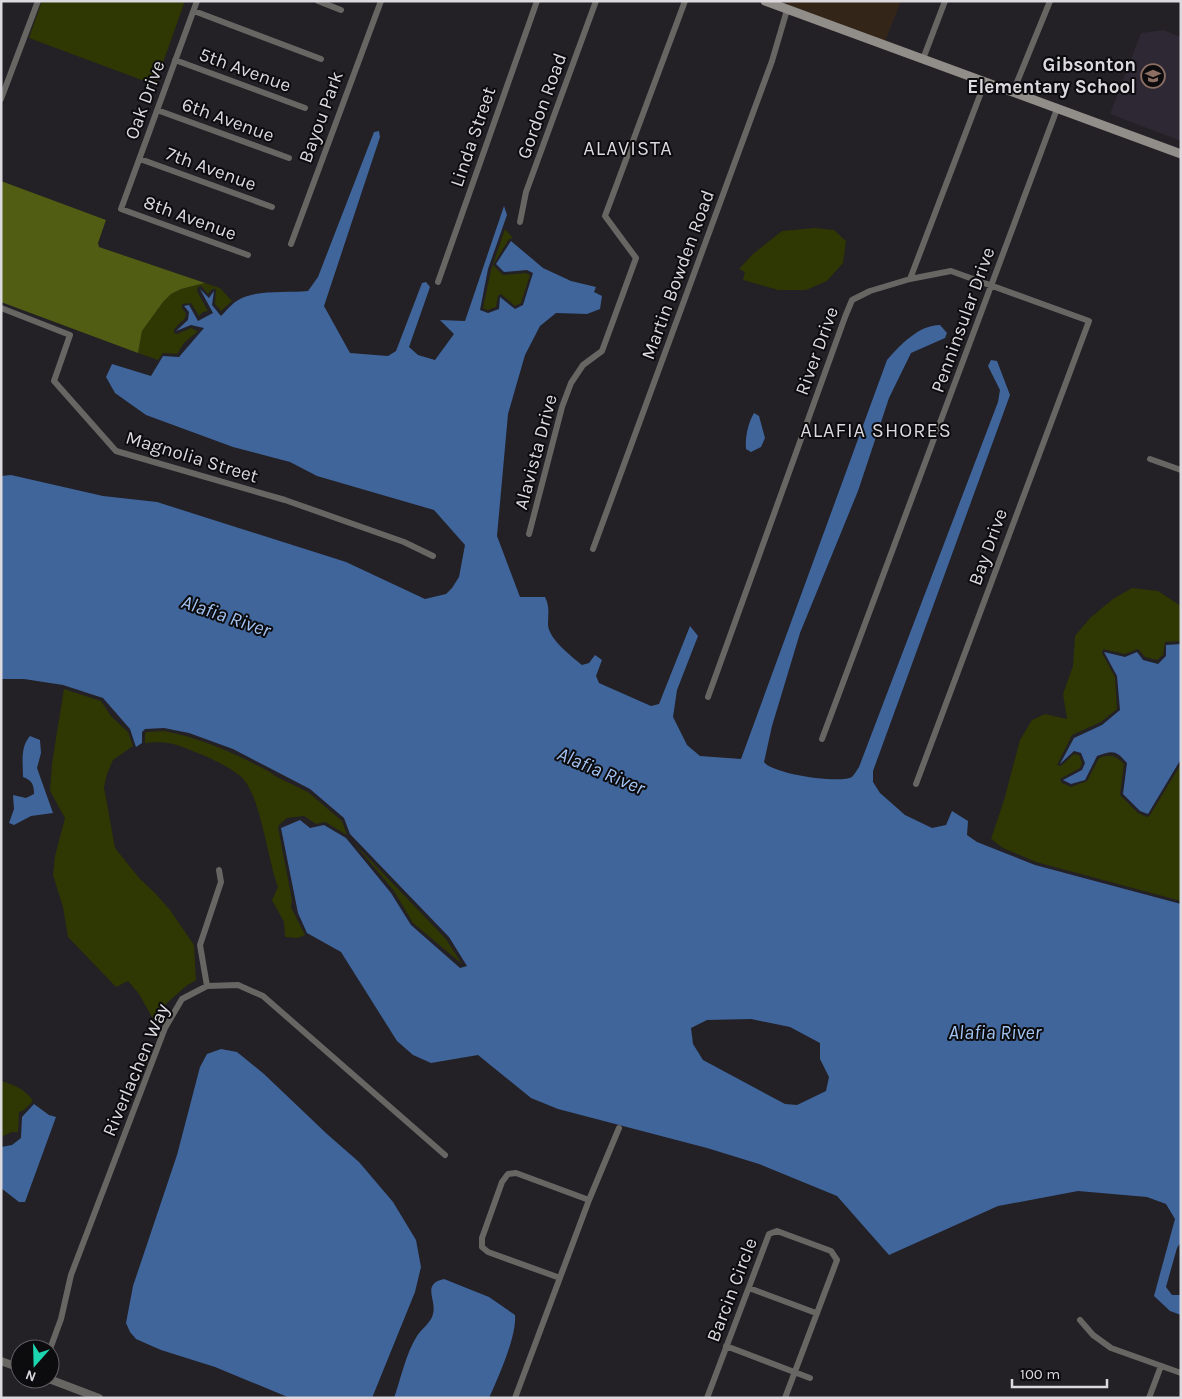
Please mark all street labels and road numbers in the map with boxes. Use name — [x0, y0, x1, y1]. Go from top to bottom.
street label: 5th Avenue — [196, 43, 294, 97]
street label: Gordon Road — [513, 50, 571, 162]
street label: Oak Drive — [121, 58, 169, 142]
street label: Bayou Park — [294, 68, 348, 166]
street label: Linda Street — [446, 84, 500, 190]
street label: 6th Avenue — [179, 93, 277, 147]
street label: 7th Avenue — [163, 142, 259, 196]
street label: Martin Bowden Road — [637, 187, 719, 363]
street label: 8th Avenue — [141, 191, 239, 245]
street label: Penninsular Drive — [926, 244, 1000, 396]
street label: River Drive — [791, 304, 843, 398]
street label: Alavista Drive — [510, 392, 562, 512]
street label: Magnolia Street — [123, 426, 261, 488]
street label: Bay Drive — [964, 506, 1012, 588]
street label: Riverlachen Way — [98, 1000, 174, 1140]
street label: Barcin Circle — [702, 1235, 762, 1345]

